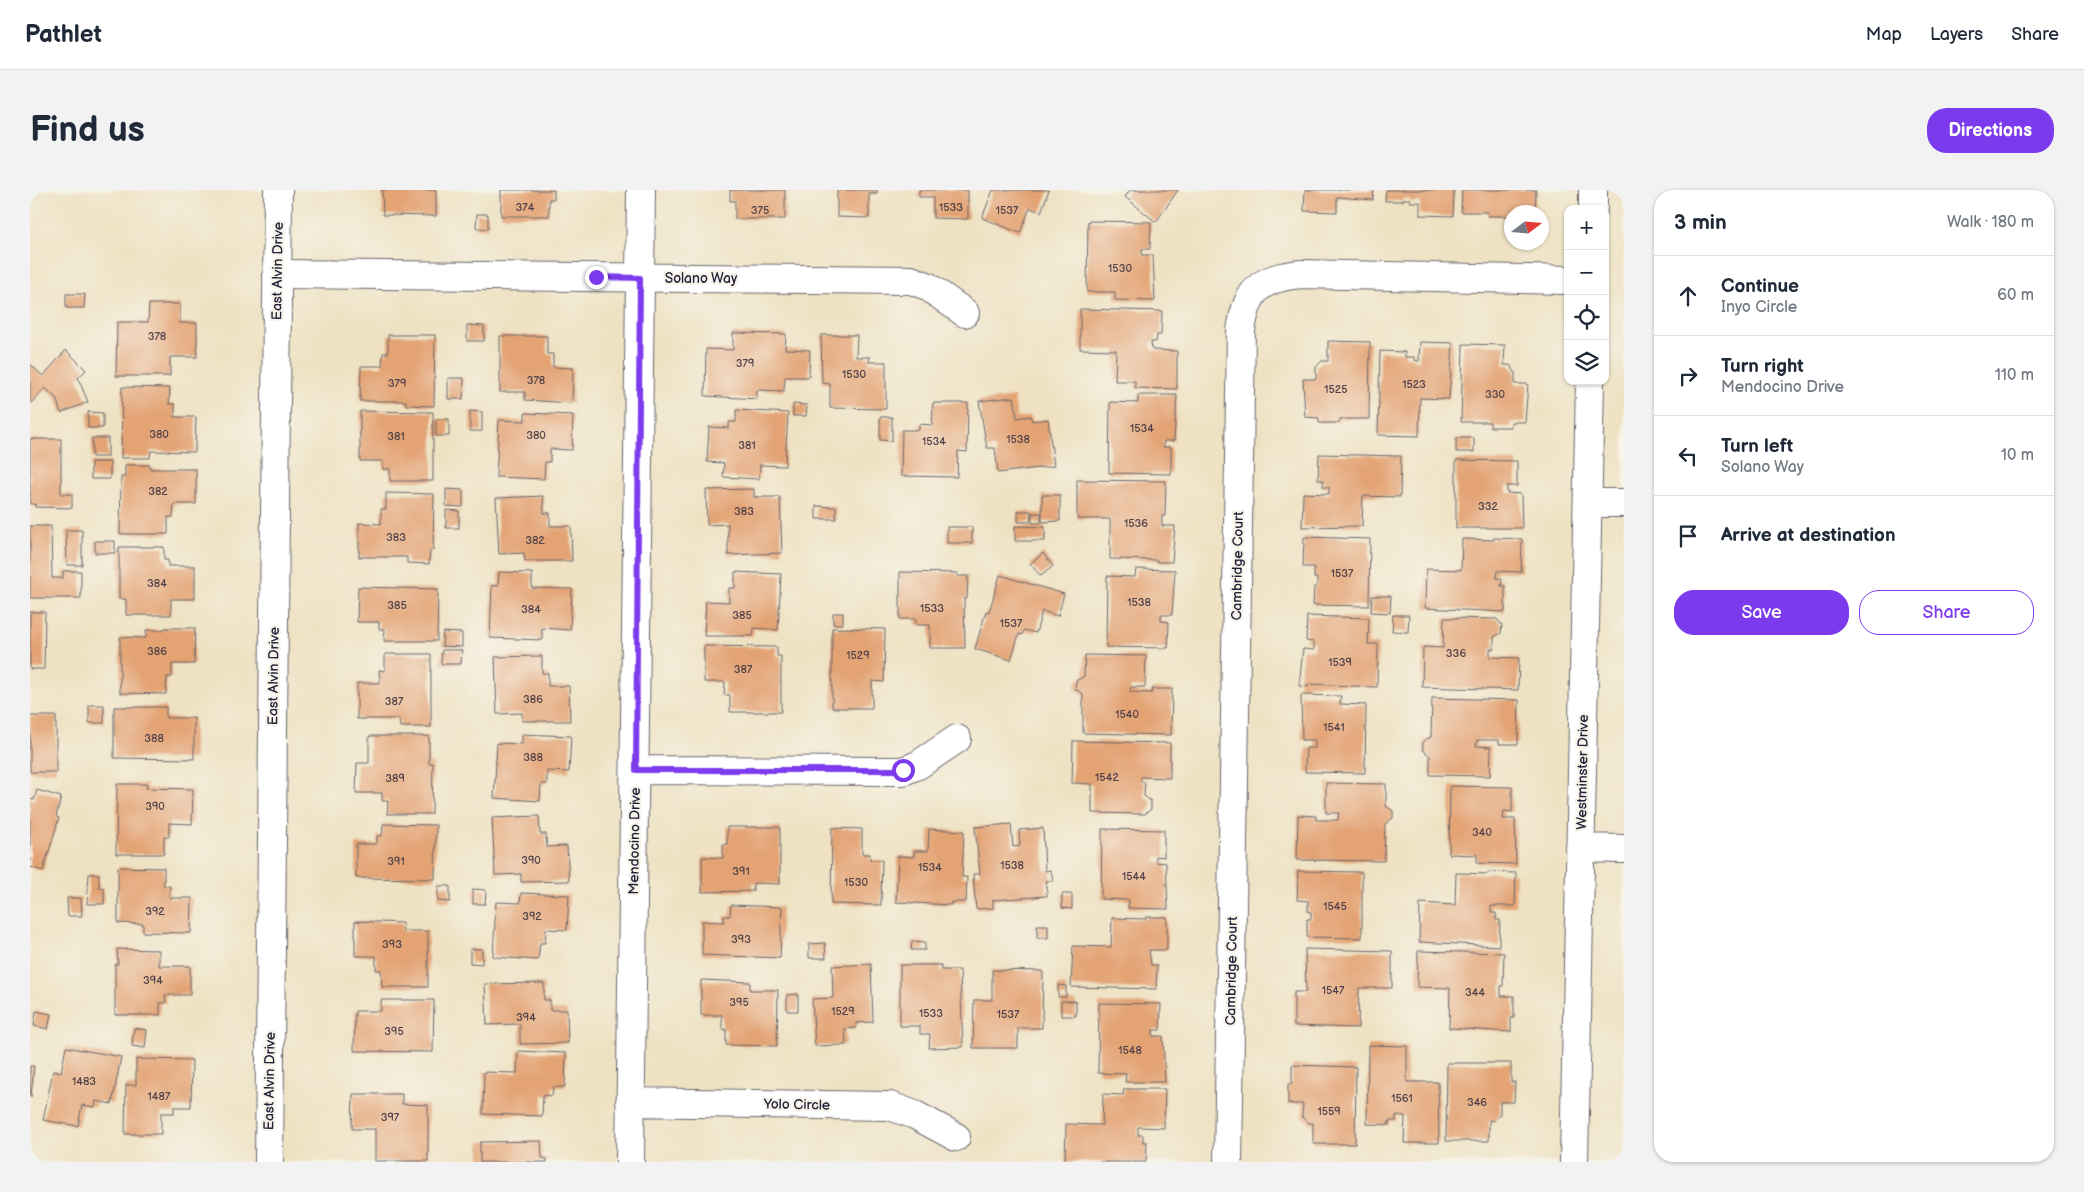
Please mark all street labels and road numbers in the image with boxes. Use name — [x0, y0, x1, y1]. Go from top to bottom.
street label: East Alvin Drive — [268, 222, 287, 320]
street label: Solano Way — [665, 270, 738, 287]
street label: Cambridge Court — [1228, 511, 1247, 621]
street label: East Alvin Drive — [264, 627, 283, 725]
street label: Westminster Drive — [1573, 714, 1592, 830]
street label: Mendocino Drive — [625, 787, 644, 895]
street label: Cambridge Court — [1222, 916, 1241, 1026]
street label: East Alvin Drive — [260, 1032, 279, 1130]
street label: Yolo Circle — [763, 1095, 830, 1114]

